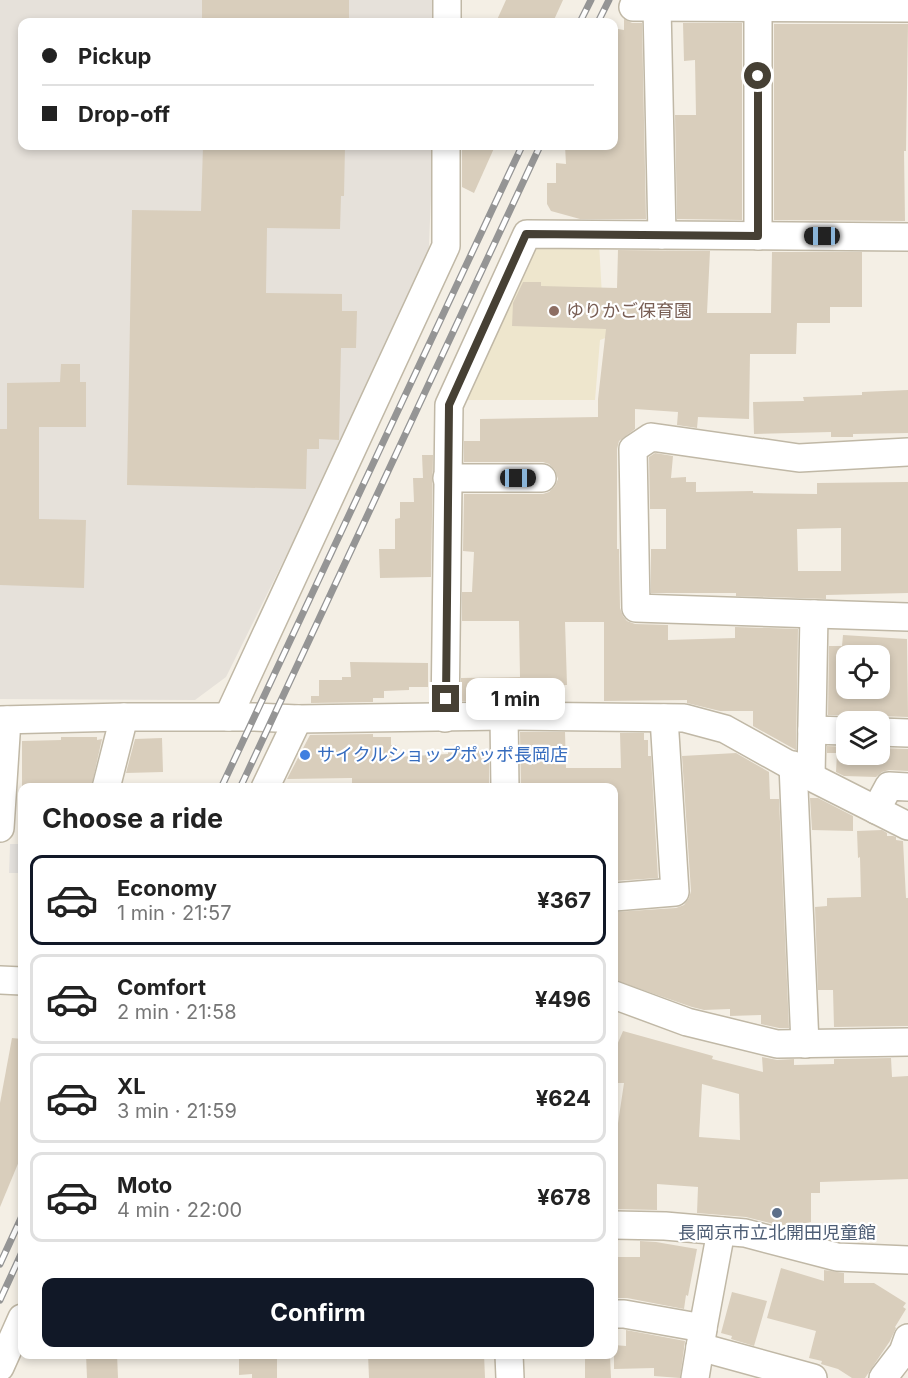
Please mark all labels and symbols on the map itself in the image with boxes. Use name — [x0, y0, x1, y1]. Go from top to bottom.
route start — [744, 62, 771, 89]
car — [804, 227, 840, 245]
place label: ゆりかご保育園 — [566, 300, 692, 321]
marker: ゆりかご保育園 — [547, 304, 561, 318]
car — [500, 469, 536, 487]
callout: 1 min — [467, 678, 566, 720]
route end — [432, 685, 459, 712]
place label: サイクルショップポッポ長岡店 — [317, 744, 568, 765]
marker: サイクルショップポッポ長岡店 — [298, 748, 312, 762]
marker: 長岡京市立北開田児童館 — [770, 1206, 784, 1220]
place label: 長岡京市立北開田児童館 — [678, 1222, 876, 1243]

